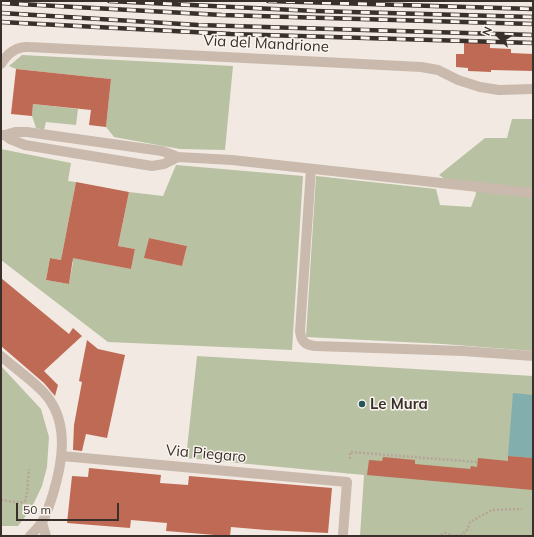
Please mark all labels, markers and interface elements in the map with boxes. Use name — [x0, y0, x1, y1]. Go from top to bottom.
north arrow — [478, 16, 518, 56]
text: N — [479, 24, 495, 38]
street label: Via del Mandrione — [203, 32, 329, 56]
place label: Le Mura — [370, 395, 428, 413]
marker: Le Mura — [357, 399, 367, 409]
street label: Via Piegaro — [165, 442, 247, 466]
scale bar — [18, 495, 121, 521]
text: 50 m — [23, 502, 51, 517]

